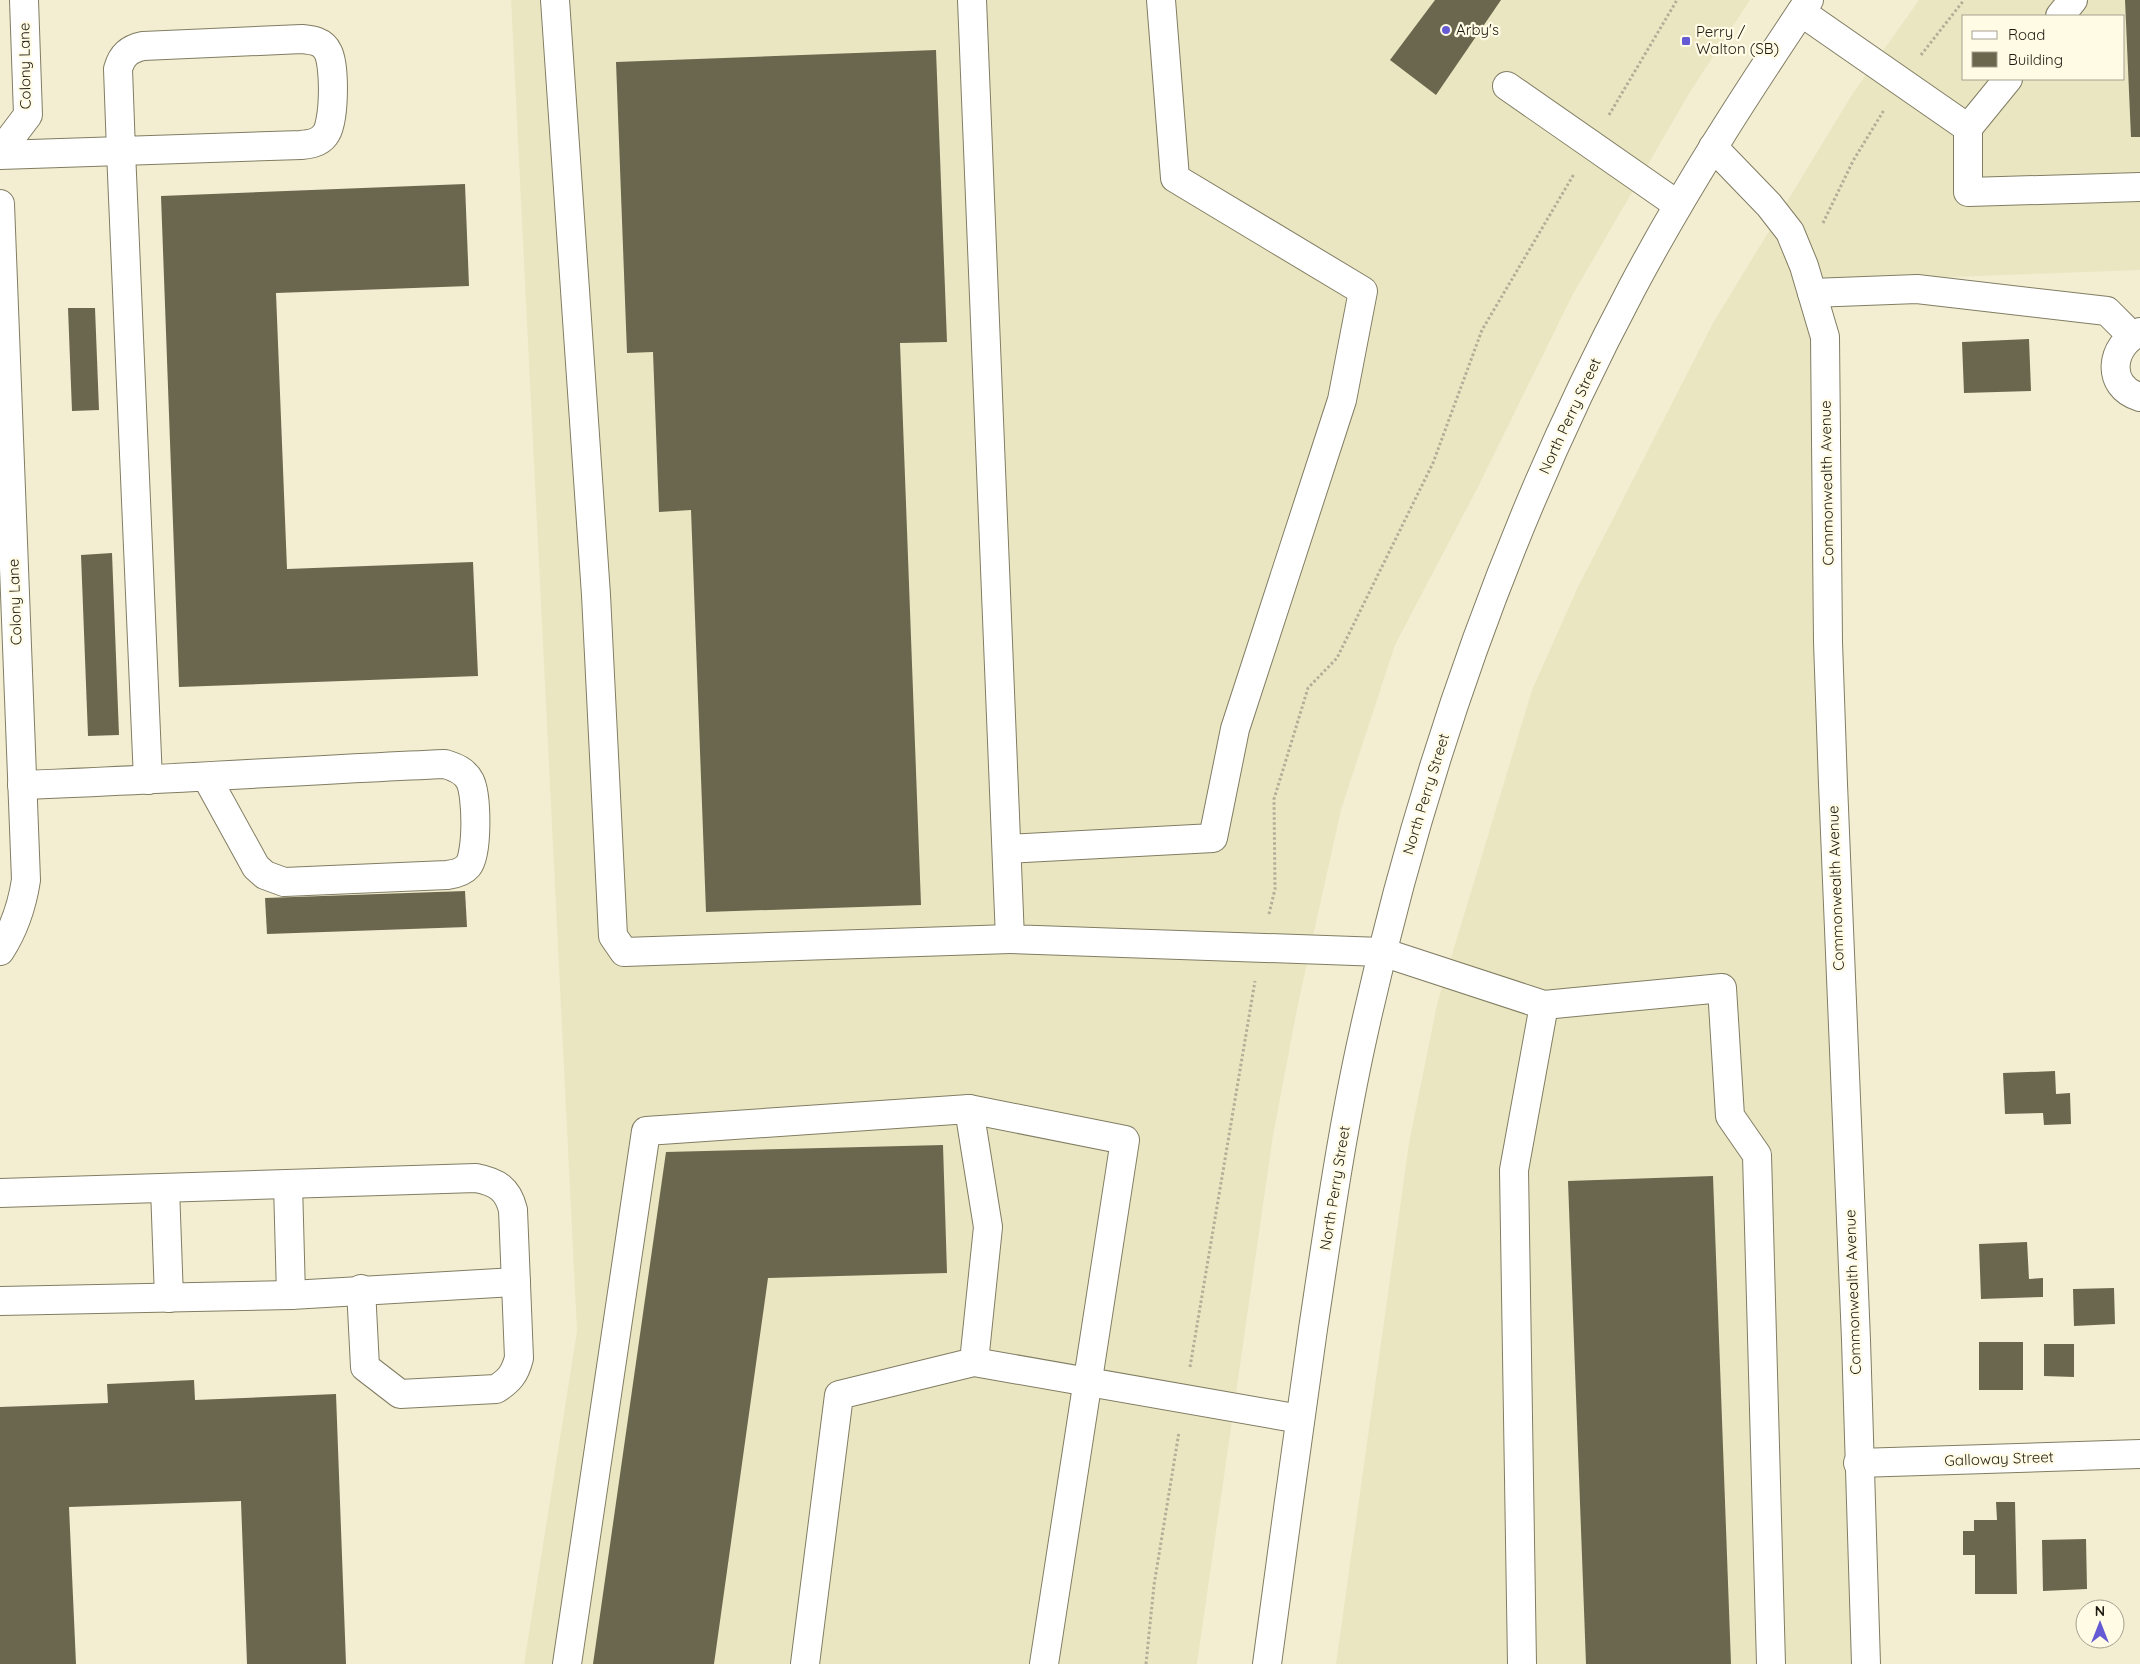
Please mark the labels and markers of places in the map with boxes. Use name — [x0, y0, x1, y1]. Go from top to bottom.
place label: Arby's — [1456, 20, 1499, 39]
place label: Perry / Walton (SB) — [1696, 22, 1779, 58]
marker: Arby's — [1440, 24, 1452, 36]
marker: Perry / Walton (SB) — [1680, 35, 1692, 47]

